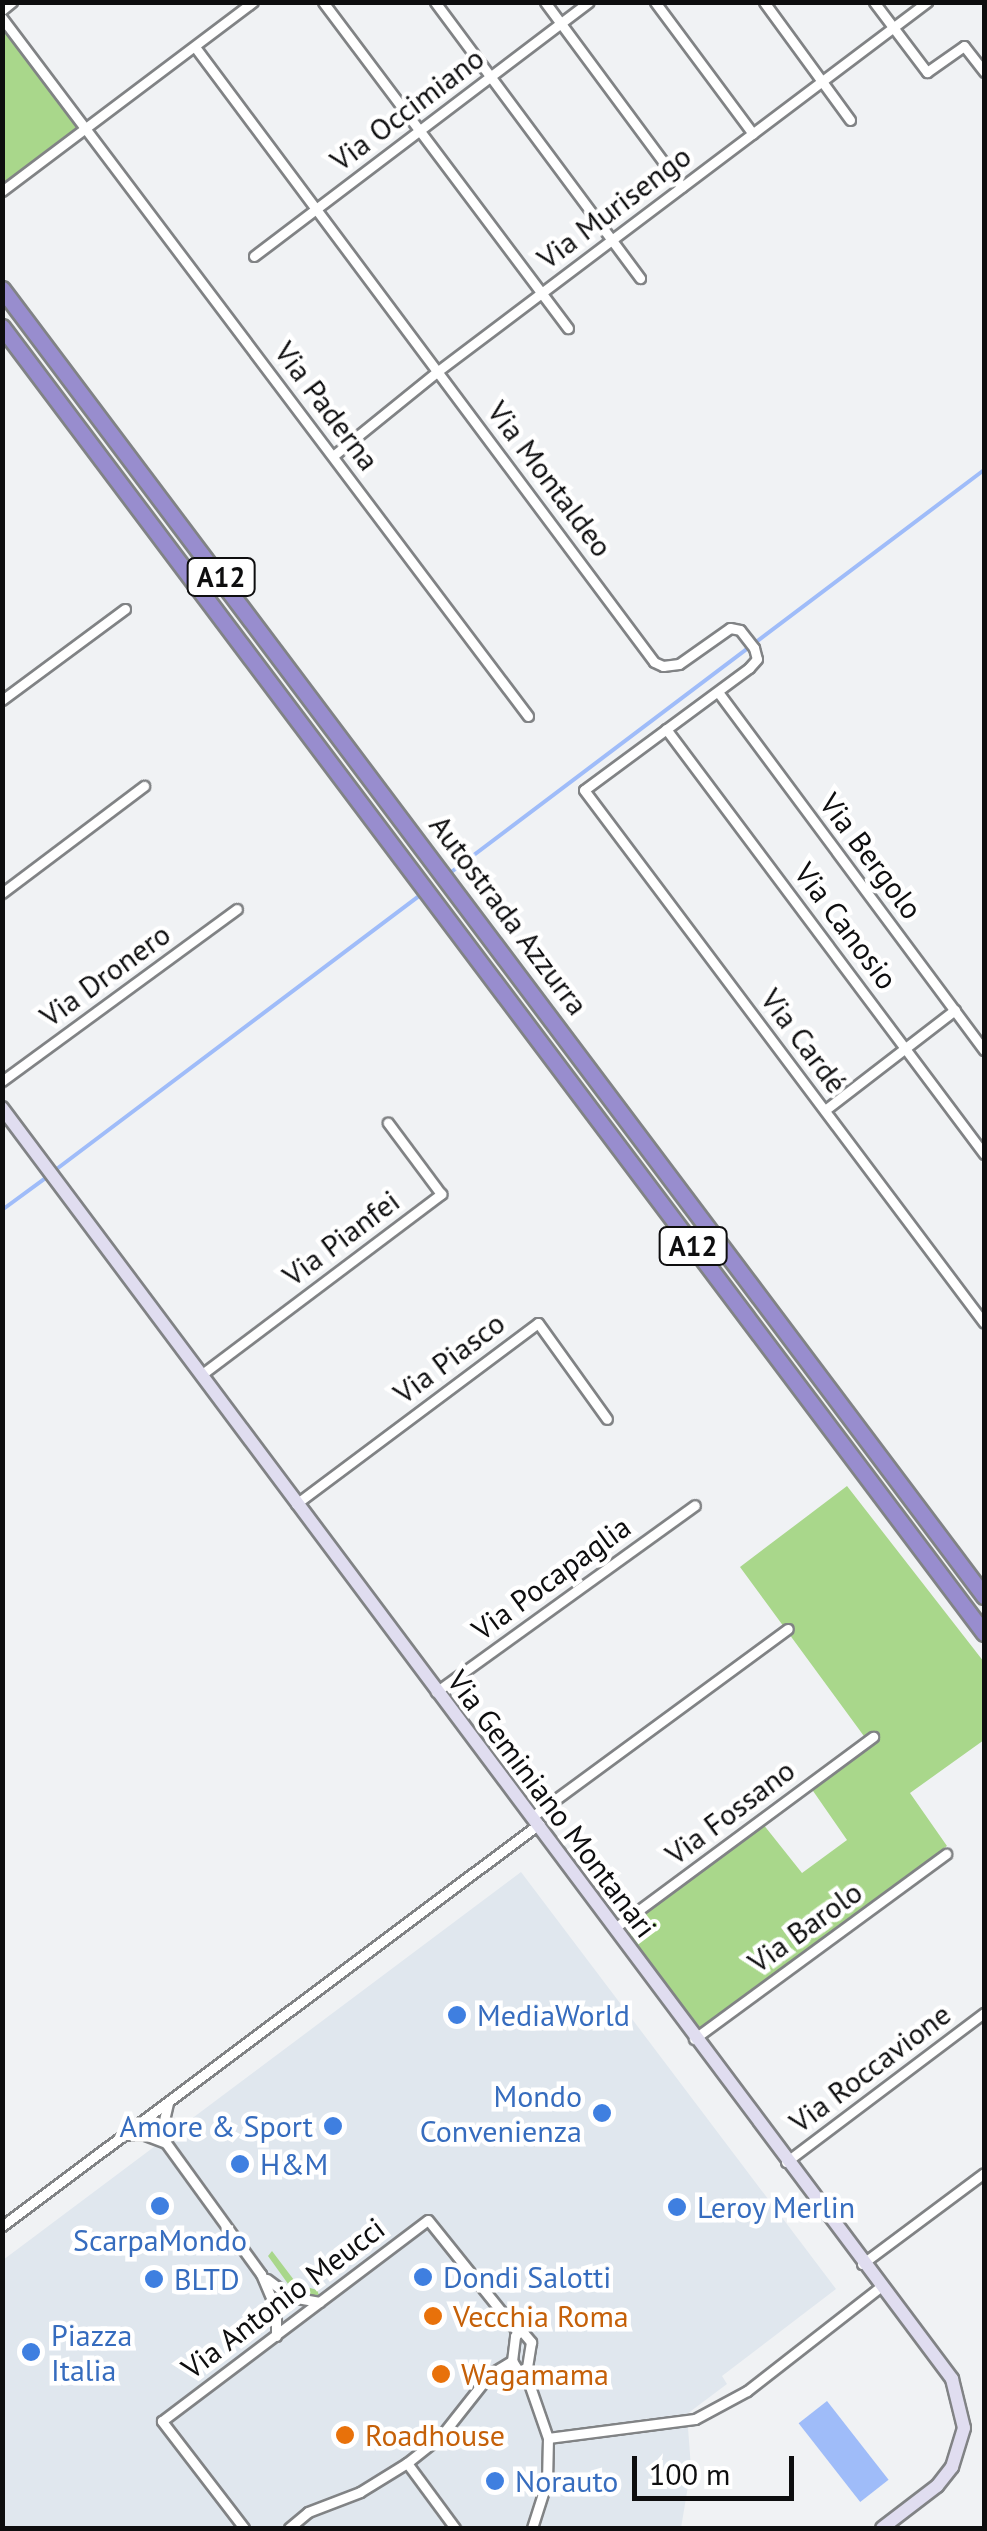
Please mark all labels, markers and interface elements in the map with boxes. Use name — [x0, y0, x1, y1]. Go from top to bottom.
street label: Via Occimiano — [323, 40, 491, 178]
street label: Via Murisengo — [530, 138, 698, 276]
street label: Via Paderna — [267, 335, 387, 477]
street label: Via Montaldeo — [480, 394, 620, 564]
road number: A12 — [186, 554, 256, 600]
street label: Via Bergolo — [812, 786, 930, 926]
street label: Autostrada Azzurra — [422, 808, 596, 1022]
street label: Via Canosio — [787, 856, 905, 996]
street label: Via Dronero — [33, 916, 177, 1034]
street label: Via Cardé — [753, 982, 855, 1100]
street label: Via Pianfei — [276, 1183, 406, 1293]
road number: A12 — [658, 1223, 728, 1269]
street label: Via Piasco — [387, 1305, 511, 1411]
street label: Via Pocapaglia — [465, 1508, 637, 1648]
street label: Via Geminiano Montanari — [440, 1664, 664, 1944]
street label: Via Fossano — [658, 1752, 802, 1872]
street label: Via Barolo — [741, 1874, 869, 1980]
street label: Via Roccavione — [783, 1996, 957, 2140]
place label: MediaWorld — [477, 1997, 630, 2033]
marker: MediaWorld — [446, 2004, 468, 2026]
place label: Mondo Convenienza — [420, 2078, 582, 2148]
marker: Mondo Convenienza — [591, 2102, 613, 2124]
place label: Amore & Sport — [120, 2108, 313, 2144]
marker: Amore & Sport — [322, 2115, 344, 2137]
place label: H&M — [260, 2146, 328, 2182]
marker: H&M — [229, 2153, 251, 2175]
place label: Leroy Merlin — [697, 2189, 856, 2225]
marker: ScarpaMondo — [149, 2195, 171, 2217]
marker: Leroy Merlin — [666, 2196, 688, 2218]
street label: Via Antonio Meucci — [174, 2210, 392, 2386]
place label: ScarpaMondo — [73, 2222, 247, 2258]
place label: Dondi Salotti — [443, 2259, 611, 2295]
place label: BLTD — [174, 2261, 240, 2297]
marker: Dondi Salotti — [412, 2266, 434, 2288]
marker: BLTD — [143, 2268, 165, 2290]
place label: Vecchia Roma — [453, 2298, 629, 2334]
marker: Vecchia Roma — [422, 2305, 444, 2327]
place label: Piazza Italia — [51, 2317, 132, 2388]
marker: Piazza Italia — [20, 2341, 42, 2363]
place label: Wagamama — [461, 2356, 609, 2392]
marker: Wagamama — [430, 2363, 452, 2385]
place label: Roadhouse — [365, 2417, 505, 2453]
marker: Roadhouse — [334, 2424, 356, 2446]
scale bar — [637, 2436, 800, 2498]
text: 100 m — [649, 2454, 730, 2493]
place label: Norauto — [515, 2463, 618, 2499]
marker: Norauto — [484, 2470, 506, 2492]

